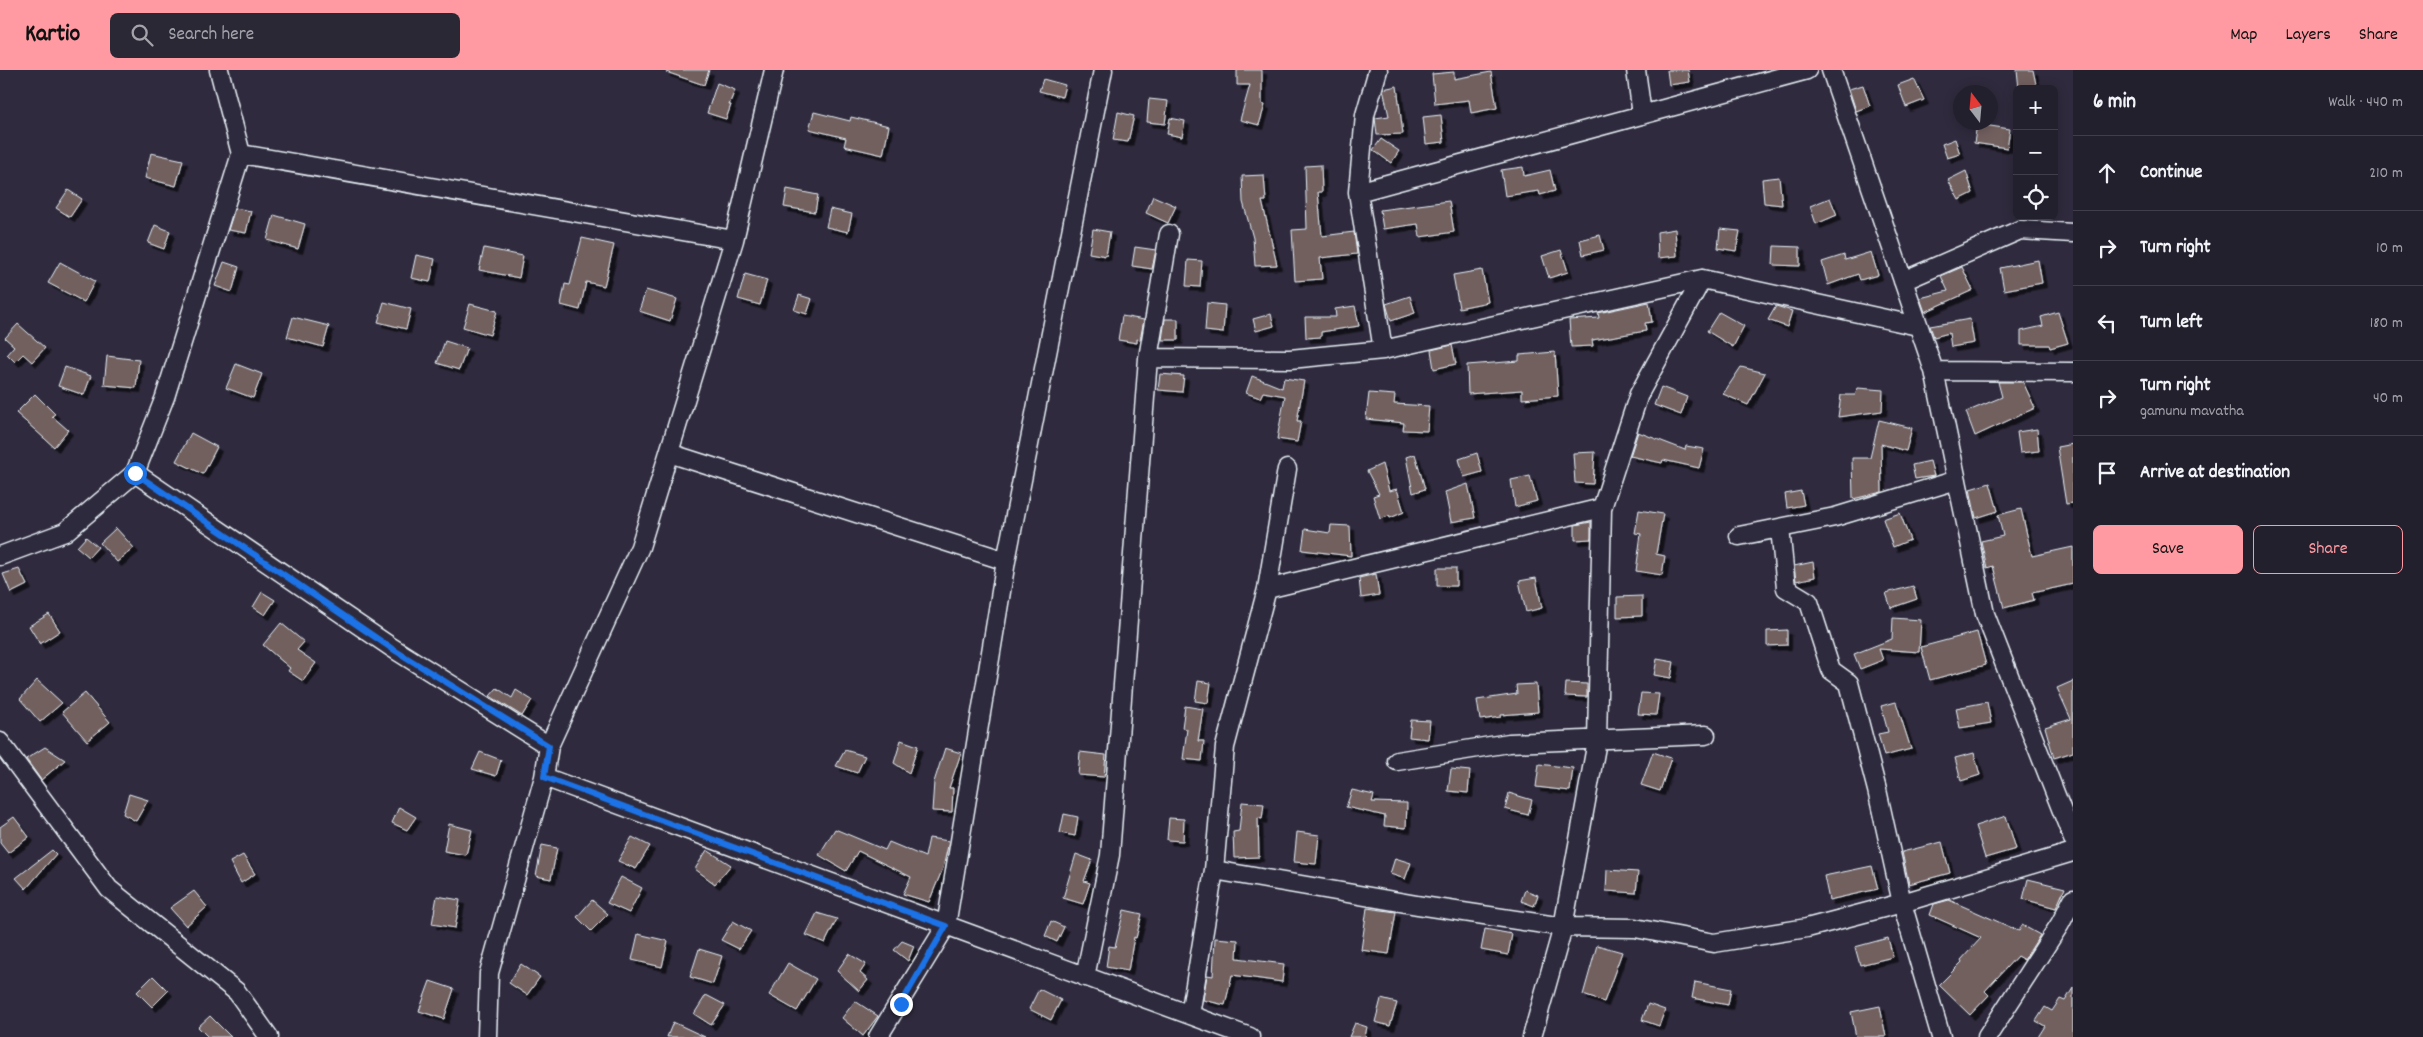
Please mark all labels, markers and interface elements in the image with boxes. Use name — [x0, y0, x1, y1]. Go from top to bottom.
search box — [110, 13, 460, 58]
text: Kartio — [25, 18, 80, 52]
icon: search — [128, 21, 156, 49]
text: Search here — [168, 22, 254, 49]
text: Map — [2230, 23, 2257, 48]
text: Layers — [2285, 23, 2331, 48]
text: Share — [2359, 23, 2398, 48]
north arrow — [1953, 85, 1998, 130]
map controls — [2013, 85, 2058, 220]
button: + — [2013, 85, 2058, 130]
text: 6 min — [2093, 88, 2136, 118]
text: Walk · 440 m — [2328, 91, 2403, 114]
button: − — [2013, 130, 2058, 175]
icon: ahead — [2093, 159, 2121, 187]
text: Continue — [2140, 160, 2202, 187]
text: 210 m — [2369, 162, 2403, 185]
button: locate — [2013, 175, 2058, 220]
icon: right — [2093, 234, 2121, 262]
text: Turn right — [2140, 235, 2211, 262]
text: 10 m — [2376, 237, 2403, 260]
icon: left — [2093, 309, 2121, 337]
text: Turn left — [2140, 310, 2203, 337]
text: 180 m — [2370, 312, 2403, 335]
text: Turn right — [2140, 373, 2211, 400]
icon: right — [2093, 384, 2121, 412]
text: 40 m — [2373, 387, 2403, 410]
text: gamunu mavatha — [2140, 400, 2244, 423]
icon: arrive — [2093, 459, 2121, 487]
text: Arrive at destination — [2140, 460, 2290, 487]
route start — [124, 462, 147, 485]
button: Save — [2093, 525, 2243, 574]
button: Share — [2253, 525, 2403, 574]
route end — [890, 993, 913, 1016]

